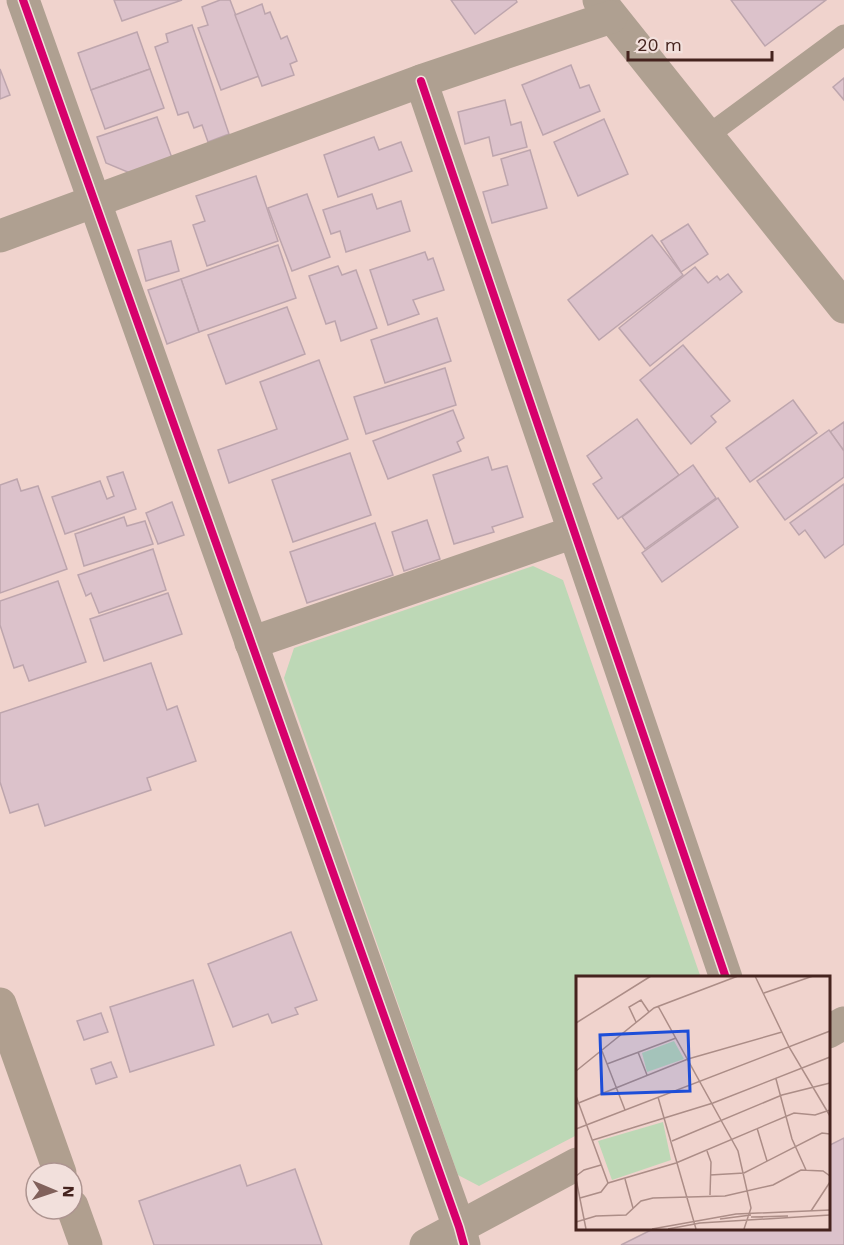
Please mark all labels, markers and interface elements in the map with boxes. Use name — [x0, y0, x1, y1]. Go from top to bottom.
scale bar — [628, 24, 772, 62]
text: 20 m — [637, 34, 682, 55]
inset map — [576, 976, 829, 1230]
north arrow — [24, 1161, 84, 1221]
text: N — [59, 1185, 78, 1198]

